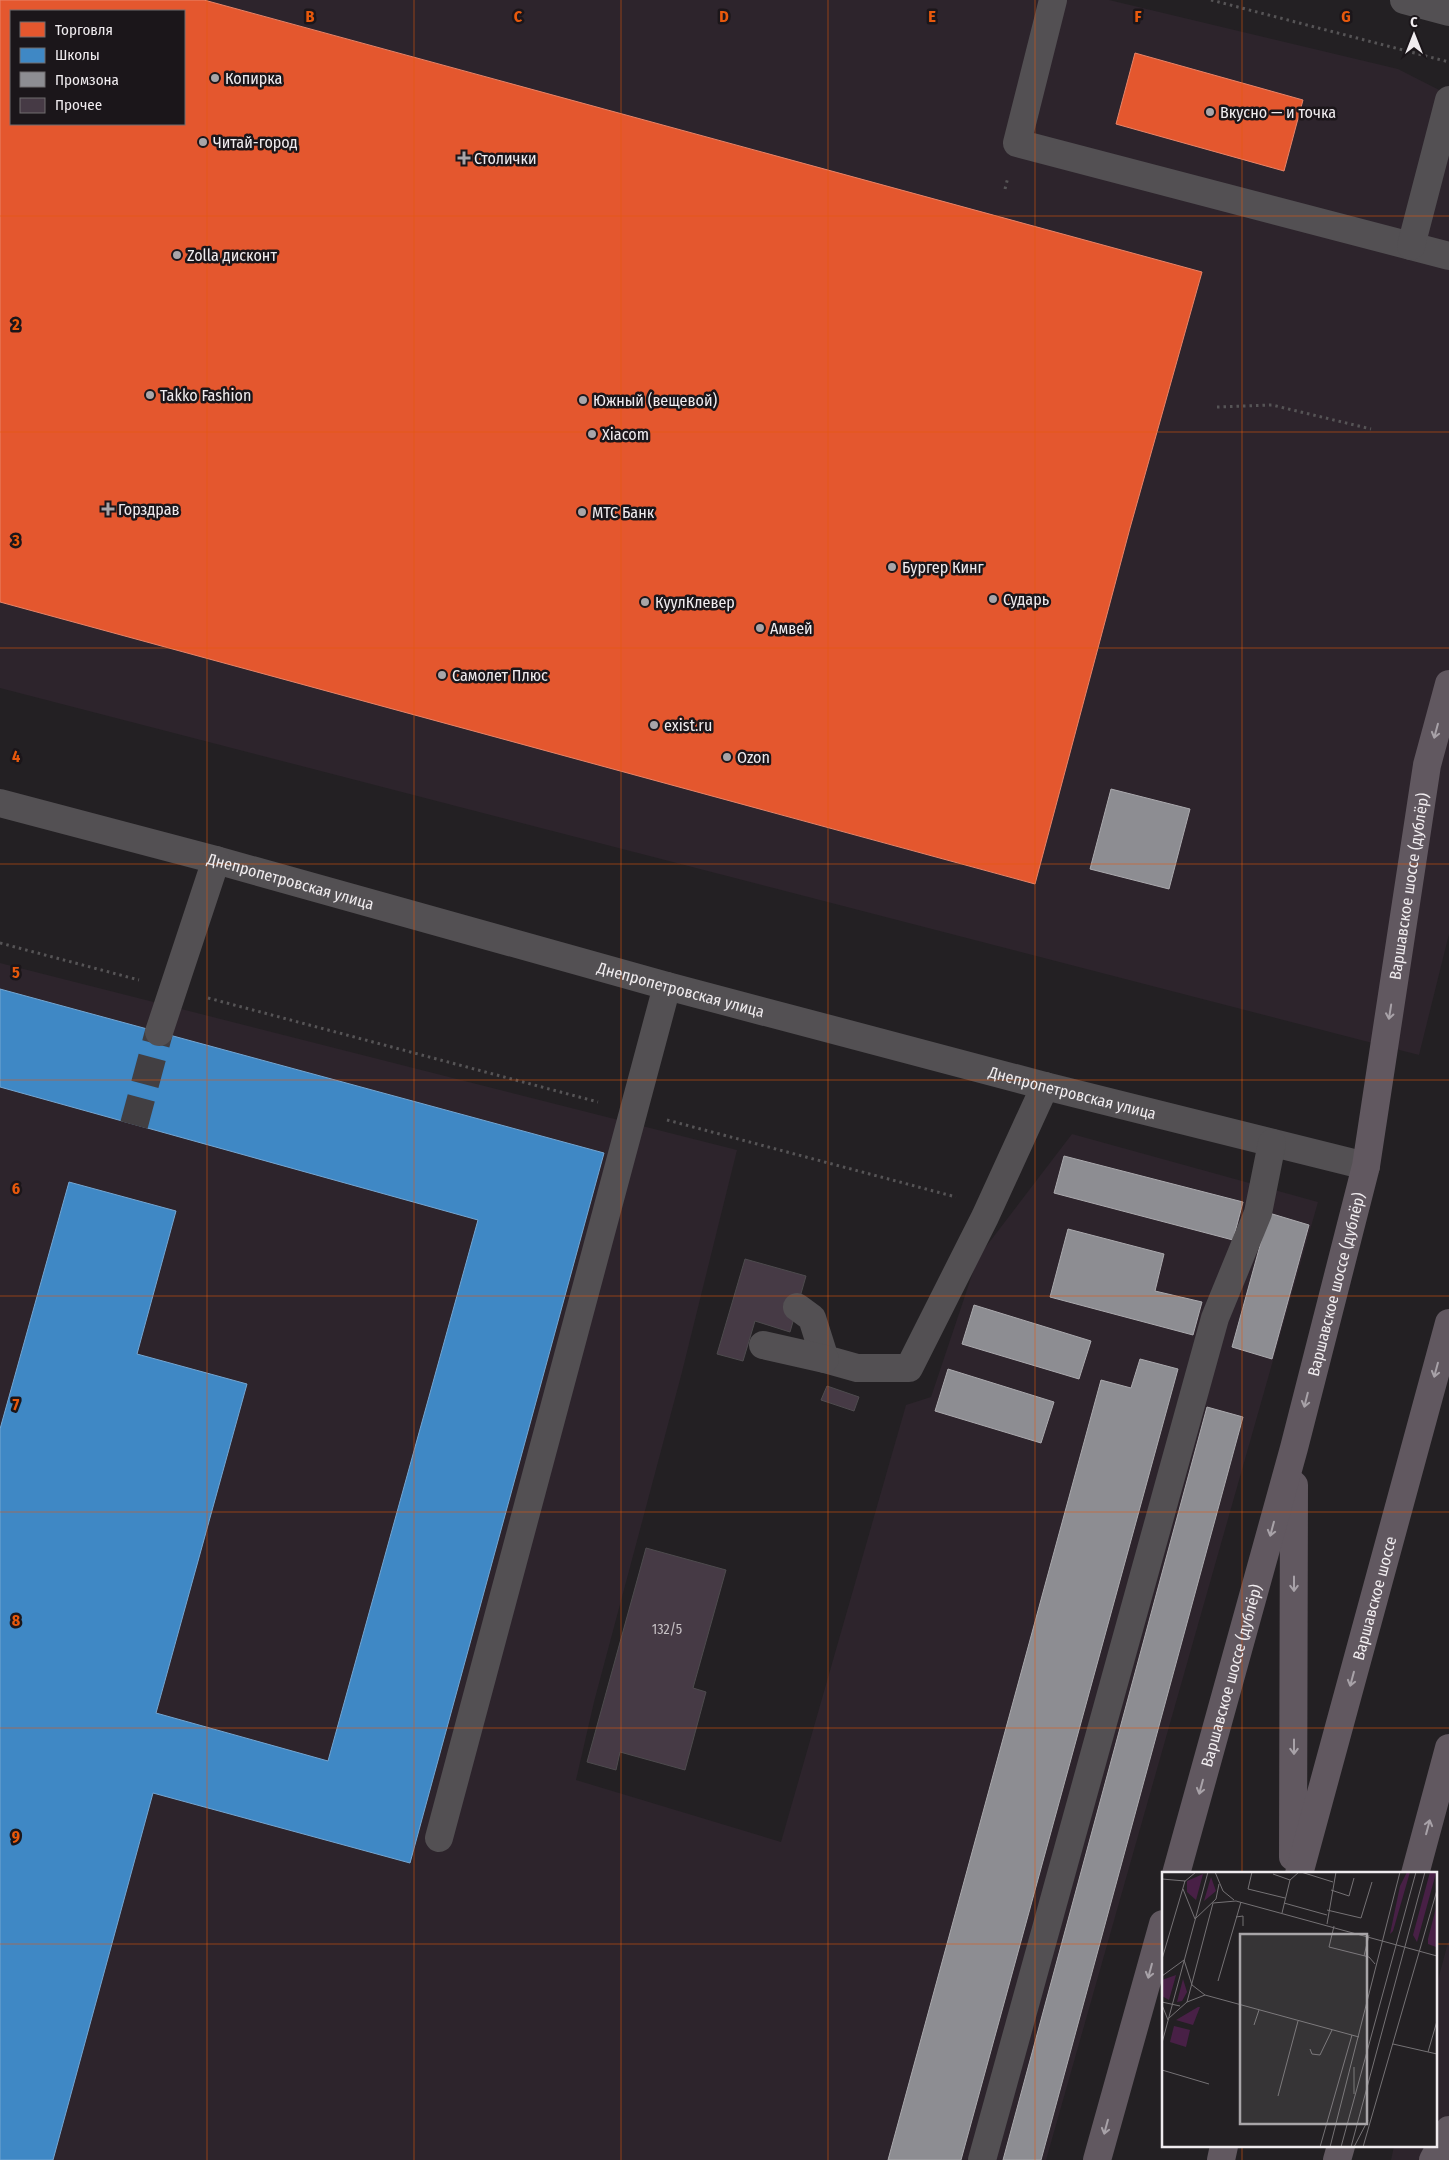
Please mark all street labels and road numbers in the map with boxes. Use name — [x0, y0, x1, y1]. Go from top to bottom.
street label: Варшавское шоссе (дублёр) — [1385, 791, 1433, 981]
street label: Днепропетровская улица — [204, 849, 376, 914]
street label: Днепропетровская улица — [594, 958, 766, 1021]
street label: Днепропетровская улица — [986, 1062, 1158, 1123]
street label: Варшавское шоссе (дублёр) — [1304, 1190, 1369, 1378]
street label: Варшавское шоссе — [1349, 1534, 1401, 1662]
street label: Варшавское шоссе (дублёр) — [1197, 1582, 1266, 1769]

